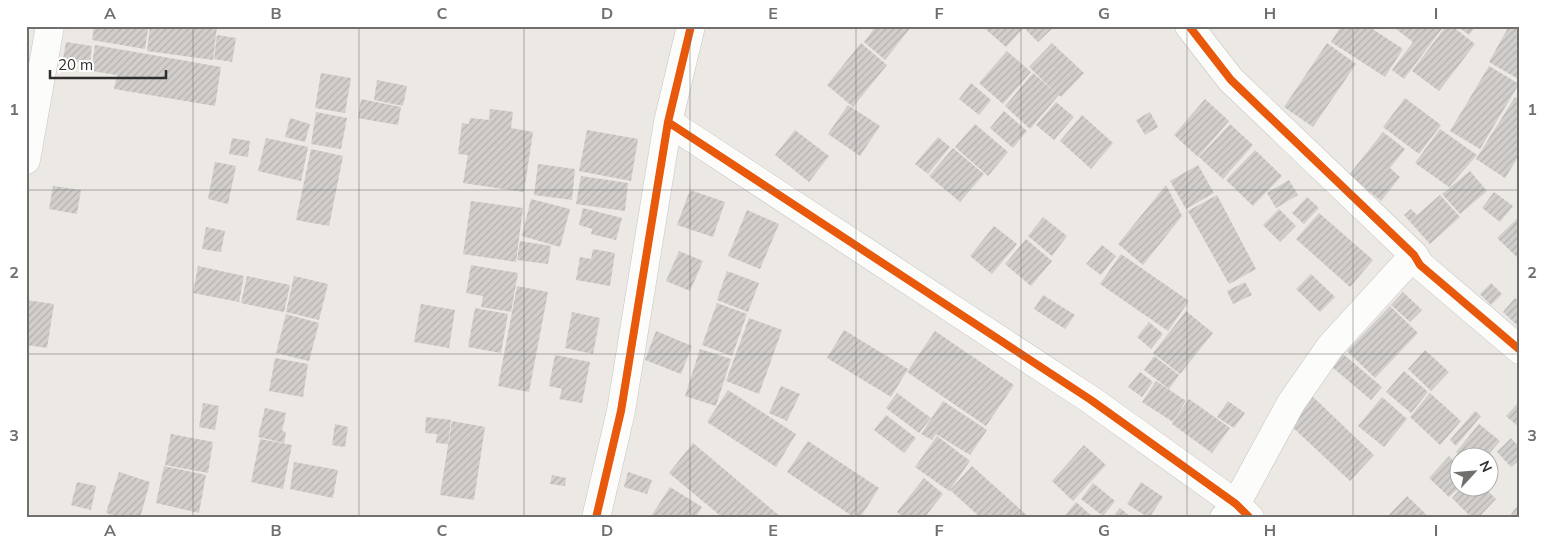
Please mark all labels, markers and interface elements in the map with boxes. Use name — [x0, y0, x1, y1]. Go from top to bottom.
text: A — [104, 3, 116, 23]
text: B — [270, 3, 282, 23]
text: C — [437, 3, 448, 23]
text: D — [601, 3, 613, 23]
text: E — [768, 3, 778, 23]
text: F — [934, 3, 944, 23]
text: G — [1098, 3, 1110, 23]
text: H — [1264, 3, 1276, 23]
text: I — [1434, 3, 1438, 23]
scale bar — [50, 48, 166, 80]
text: 20 m — [58, 55, 93, 74]
text: 1 — [9, 99, 19, 119]
text: 1 — [1527, 99, 1537, 119]
text: 2 — [9, 262, 19, 282]
text: 2 — [1527, 262, 1537, 282]
text: 3 — [9, 425, 19, 445]
text: 3 — [1527, 425, 1537, 445]
north arrow — [1448, 446, 1498, 496]
text: N — [1475, 458, 1496, 475]
text: A — [104, 520, 116, 540]
text: B — [270, 520, 282, 540]
text: C — [437, 520, 448, 540]
text: D — [601, 520, 613, 540]
text: E — [768, 520, 778, 540]
text: F — [934, 520, 944, 540]
text: G — [1098, 520, 1110, 540]
text: H — [1264, 520, 1276, 540]
text: I — [1434, 520, 1438, 540]

